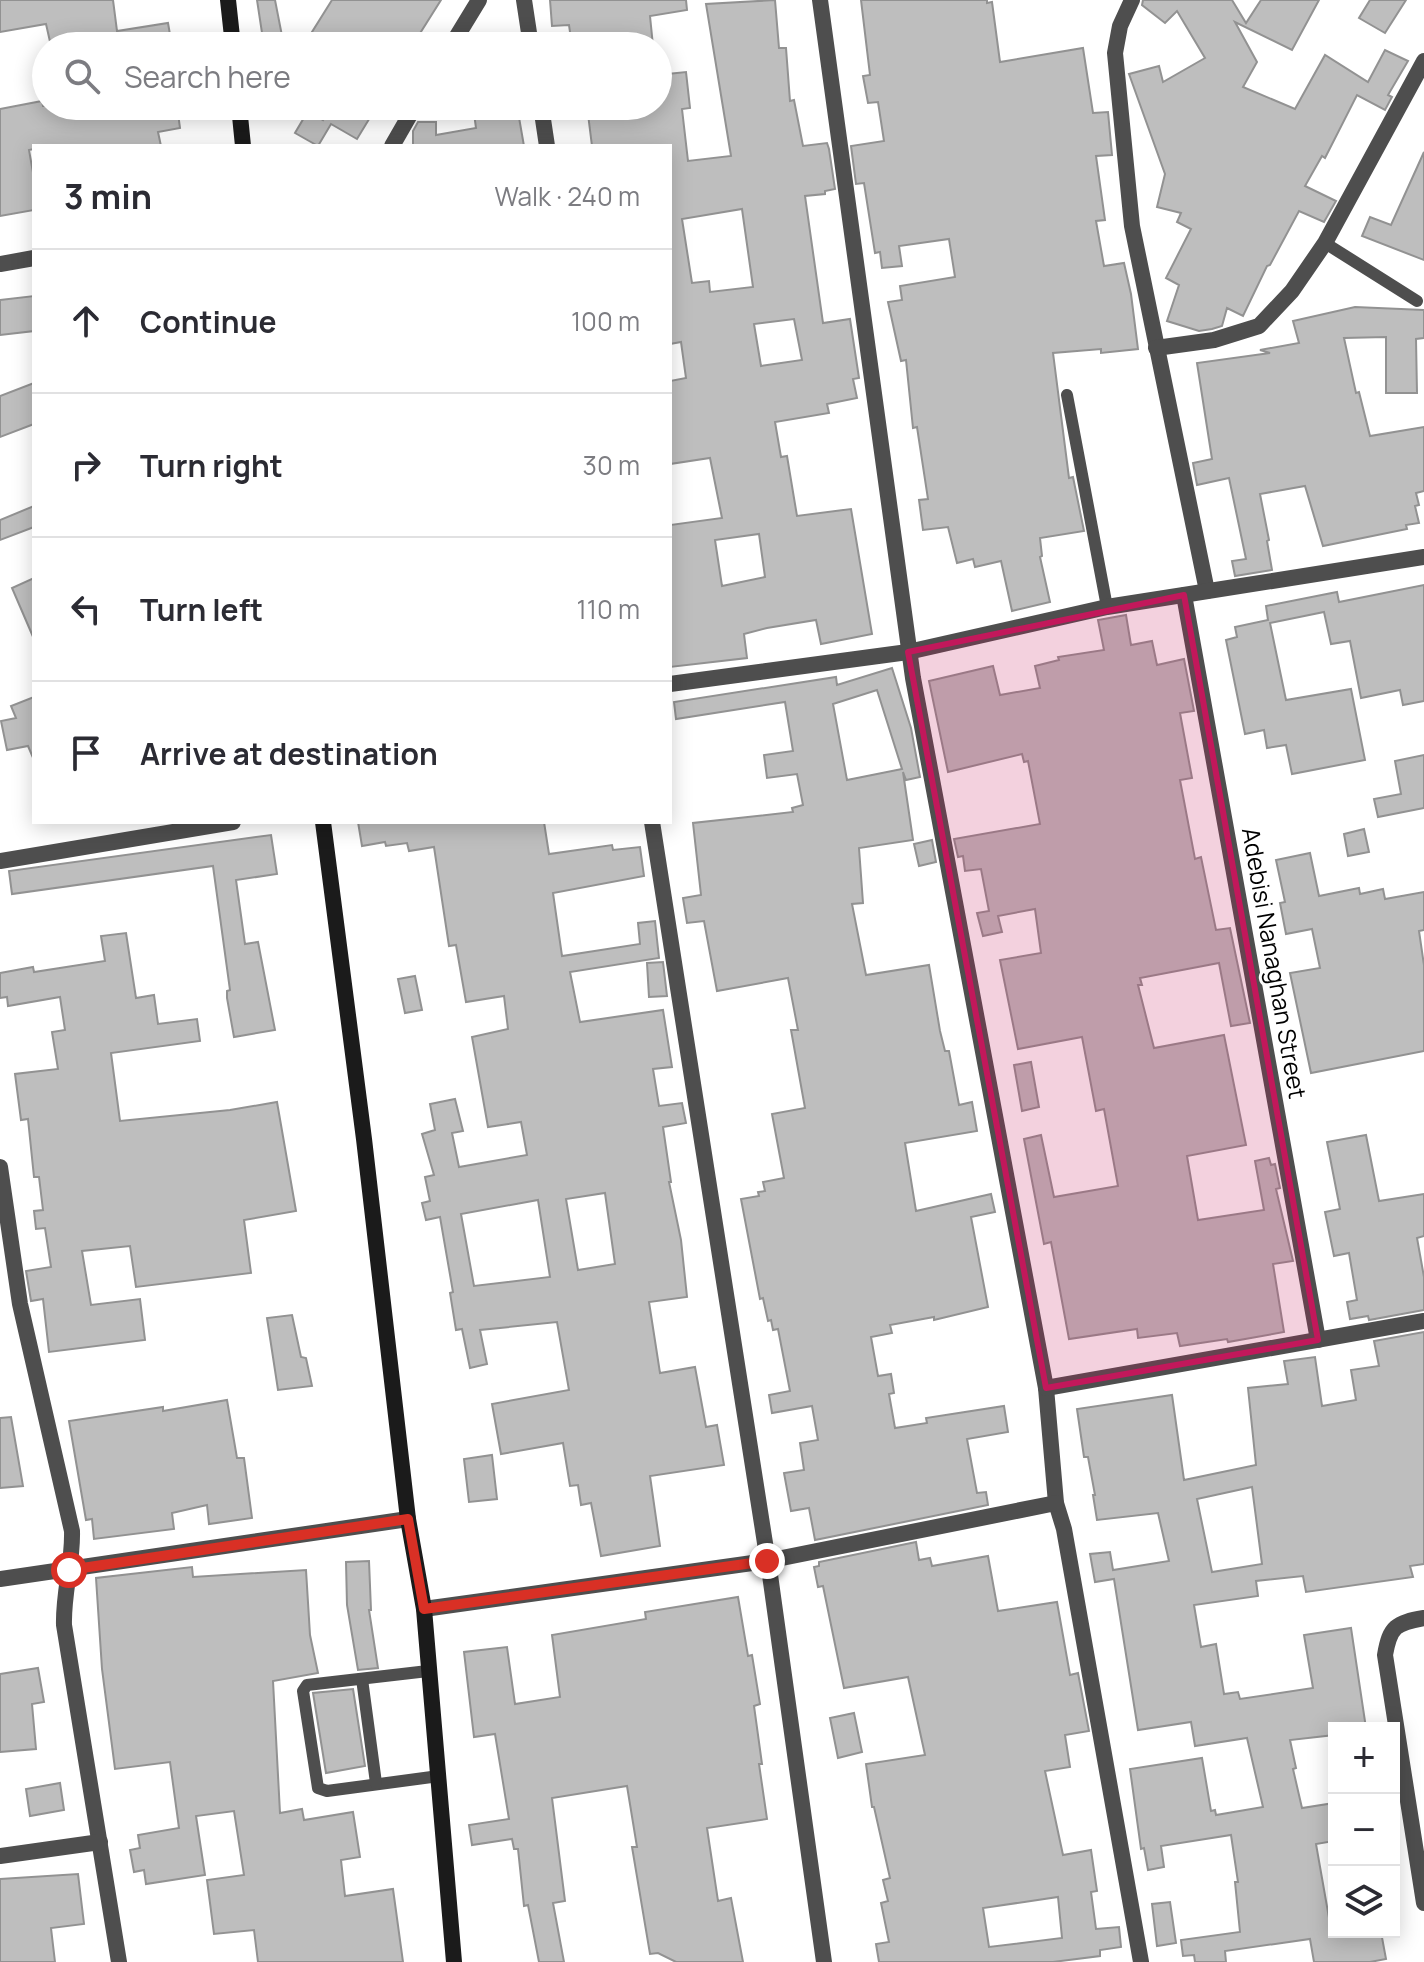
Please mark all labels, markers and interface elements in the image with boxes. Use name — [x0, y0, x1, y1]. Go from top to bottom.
search box — [32, 32, 672, 120]
icon: search — [60, 54, 104, 98]
text: Search here — [124, 56, 291, 97]
text: 3 min — [64, 173, 152, 219]
text: Walk · 240 m — [494, 178, 640, 214]
icon: ahead — [64, 299, 108, 343]
text: Continue — [140, 301, 276, 342]
text: 100 m — [571, 303, 640, 339]
icon: right — [64, 443, 108, 487]
text: Turn right — [140, 445, 283, 486]
text: 30 m — [583, 447, 640, 483]
icon: left — [64, 587, 108, 631]
text: Turn left — [140, 589, 263, 630]
text: 110 m — [577, 591, 640, 627]
icon: arrive — [64, 731, 108, 775]
text: Arrive at destination — [140, 733, 438, 774]
street label: Adebisi Nanaghan Street — [1235, 825, 1315, 1101]
route end — [749, 1543, 785, 1579]
route start — [51, 1552, 87, 1588]
map controls — [1328, 1722, 1400, 1938]
button: + — [1328, 1722, 1400, 1794]
button: − — [1328, 1794, 1400, 1866]
button: layers — [1328, 1866, 1400, 1938]

